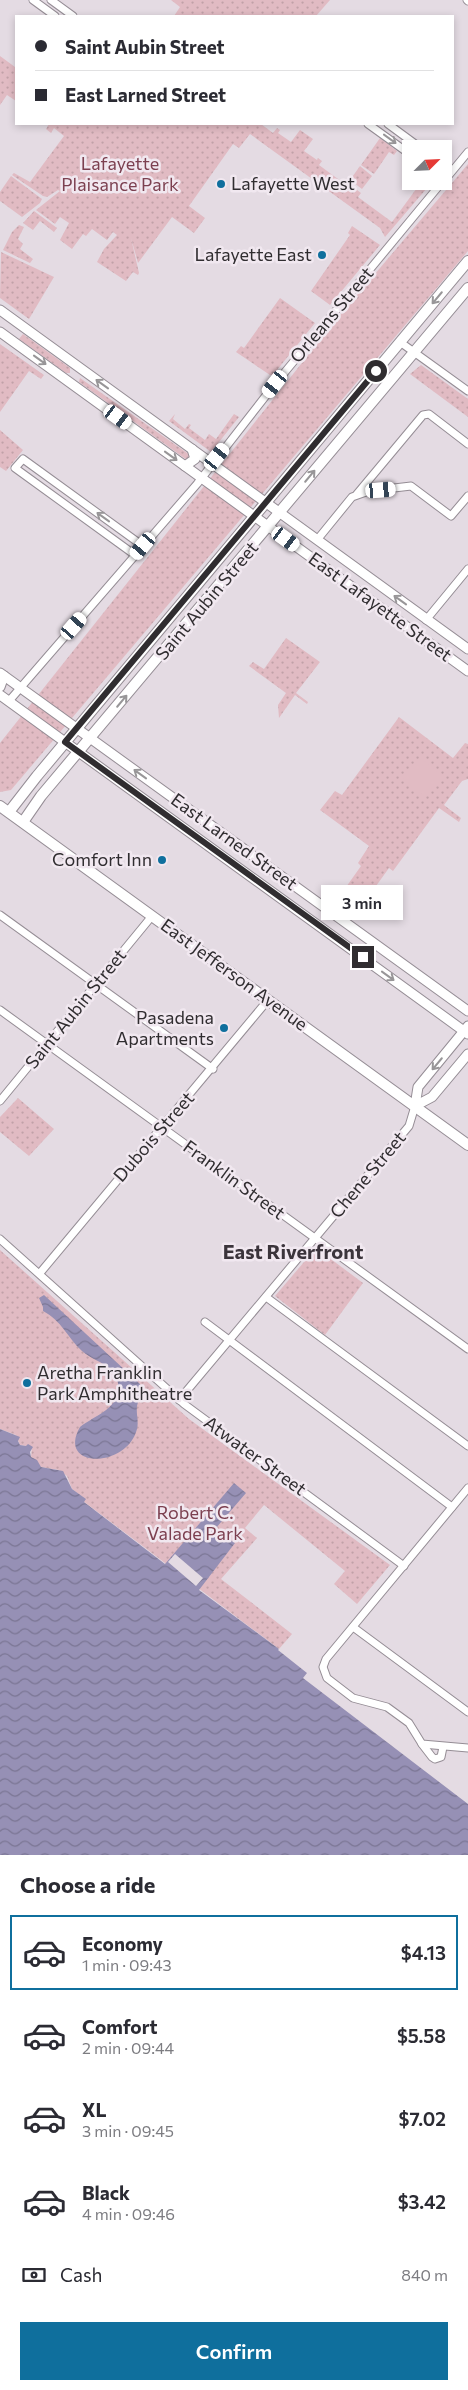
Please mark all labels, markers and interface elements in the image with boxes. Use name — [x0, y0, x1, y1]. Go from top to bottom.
text: Saint Aubin Street — [65, 35, 225, 58]
text: East Larned Street — [65, 83, 226, 106]
one-way arrow — [382, 134, 396, 144]
north arrow — [402, 140, 452, 190]
map controls — [402, 140, 452, 190]
park label: Lafayette Plaisance Park — [61, 152, 179, 195]
place label: Lafayette West — [231, 172, 355, 194]
marker: Lafayette West — [215, 178, 227, 190]
place label: Lafayette East — [195, 243, 312, 265]
marker: Lafayette East — [316, 249, 328, 261]
street label: Orleans Street — [285, 262, 378, 367]
one-way arrow — [431, 291, 442, 304]
one-way arrow — [32, 355, 46, 365]
route start — [365, 360, 387, 382]
car — [259, 368, 290, 400]
one-way arrow — [95, 379, 109, 389]
car — [101, 402, 134, 432]
car — [201, 441, 232, 473]
one-way arrow — [164, 450, 177, 461]
one-way arrow — [305, 470, 316, 483]
car — [365, 481, 396, 499]
one-way arrow — [96, 512, 110, 522]
car — [269, 524, 302, 554]
car — [127, 530, 158, 562]
street label: Saint Aubin Street — [150, 537, 262, 664]
street label: East Lafayette Street — [305, 547, 457, 666]
one-way arrow — [394, 595, 407, 606]
car — [58, 610, 89, 642]
one-way arrow — [116, 695, 127, 708]
one-way arrow — [133, 769, 147, 779]
street label: East Larned Street — [167, 788, 302, 894]
place label: Comfort Inn — [52, 848, 152, 870]
marker: Comfort Inn — [156, 854, 168, 866]
callout: 3 min — [322, 884, 404, 920]
text: 3 min — [342, 893, 382, 912]
street label: East Jefferson Avenue — [157, 914, 312, 1035]
street label: Saint Aubin Street — [20, 944, 130, 1073]
route end — [352, 946, 374, 968]
one-way arrow — [381, 971, 395, 981]
place label: Pasadena Apartments — [116, 1006, 214, 1049]
marker: Pasadena Apartments — [218, 1022, 230, 1034]
one-way arrow — [431, 1057, 442, 1070]
street label: Dubois Street — [108, 1087, 198, 1186]
street label: Chene Street — [325, 1127, 410, 1222]
street label: Franklin Street — [179, 1135, 290, 1223]
district label: East Riverfront — [223, 1239, 363, 1263]
place label: Aretha Franklin Park Amphitheatre — [37, 1361, 192, 1404]
marker: Aretha Franklin Park Amphitheatre — [21, 1377, 33, 1389]
street label: Atwater Street — [200, 1411, 311, 1500]
park label: Robert C. Valade Park — [147, 1501, 243, 1544]
text: Choose a ride — [20, 1871, 155, 1898]
icon: car — [22, 1930, 67, 1975]
text: Economy — [82, 1932, 163, 1955]
text: $4.13 — [401, 1941, 446, 1964]
text: 1 min · 09:43 — [82, 1955, 172, 1974]
icon: car — [22, 2013, 67, 2058]
text: Comfort — [82, 2015, 158, 2038]
text: $5.58 — [397, 2024, 446, 2047]
text: 2 min · 09:44 — [82, 2038, 174, 2057]
icon: car — [22, 2096, 67, 2141]
text: XL — [82, 2098, 107, 2121]
text: $7.02 — [399, 2107, 446, 2130]
text: 3 min · 09:45 — [82, 2121, 174, 2140]
icon: car — [22, 2179, 67, 2224]
text: Black — [82, 2181, 130, 2204]
text: $3.42 — [398, 2190, 446, 2213]
text: 4 min · 09:46 — [82, 2204, 175, 2223]
icon: cash — [20, 2261, 48, 2289]
text: Cash — [60, 2263, 102, 2286]
text: 840 m — [401, 2265, 448, 2284]
button: Confirm — [20, 2322, 448, 2380]

